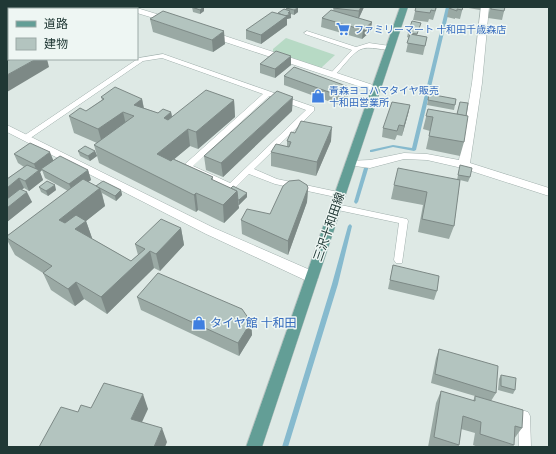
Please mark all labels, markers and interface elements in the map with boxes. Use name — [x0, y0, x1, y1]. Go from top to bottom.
legend — [8, 8, 138, 60]
text: 道路 — [44, 17, 68, 31]
supermarket icon: ファミリーマート 十和田千歳森店 — [335, 21, 351, 37]
place label: ファミリーマート 十和田千歳森店 — [354, 24, 506, 36]
text: 建物 — [44, 37, 68, 51]
place label: 青森ヨコハマタイヤ販売 十和田営業所 — [329, 85, 439, 109]
shop icon: 青森ヨコハマタイヤ販売 十和田営業所 — [310, 88, 326, 104]
street label: 三沢十和田線 — [311, 191, 347, 263]
shop icon: タイヤ館 十和田 — [191, 315, 207, 331]
place label: タイヤ館 十和田 — [210, 316, 296, 330]

